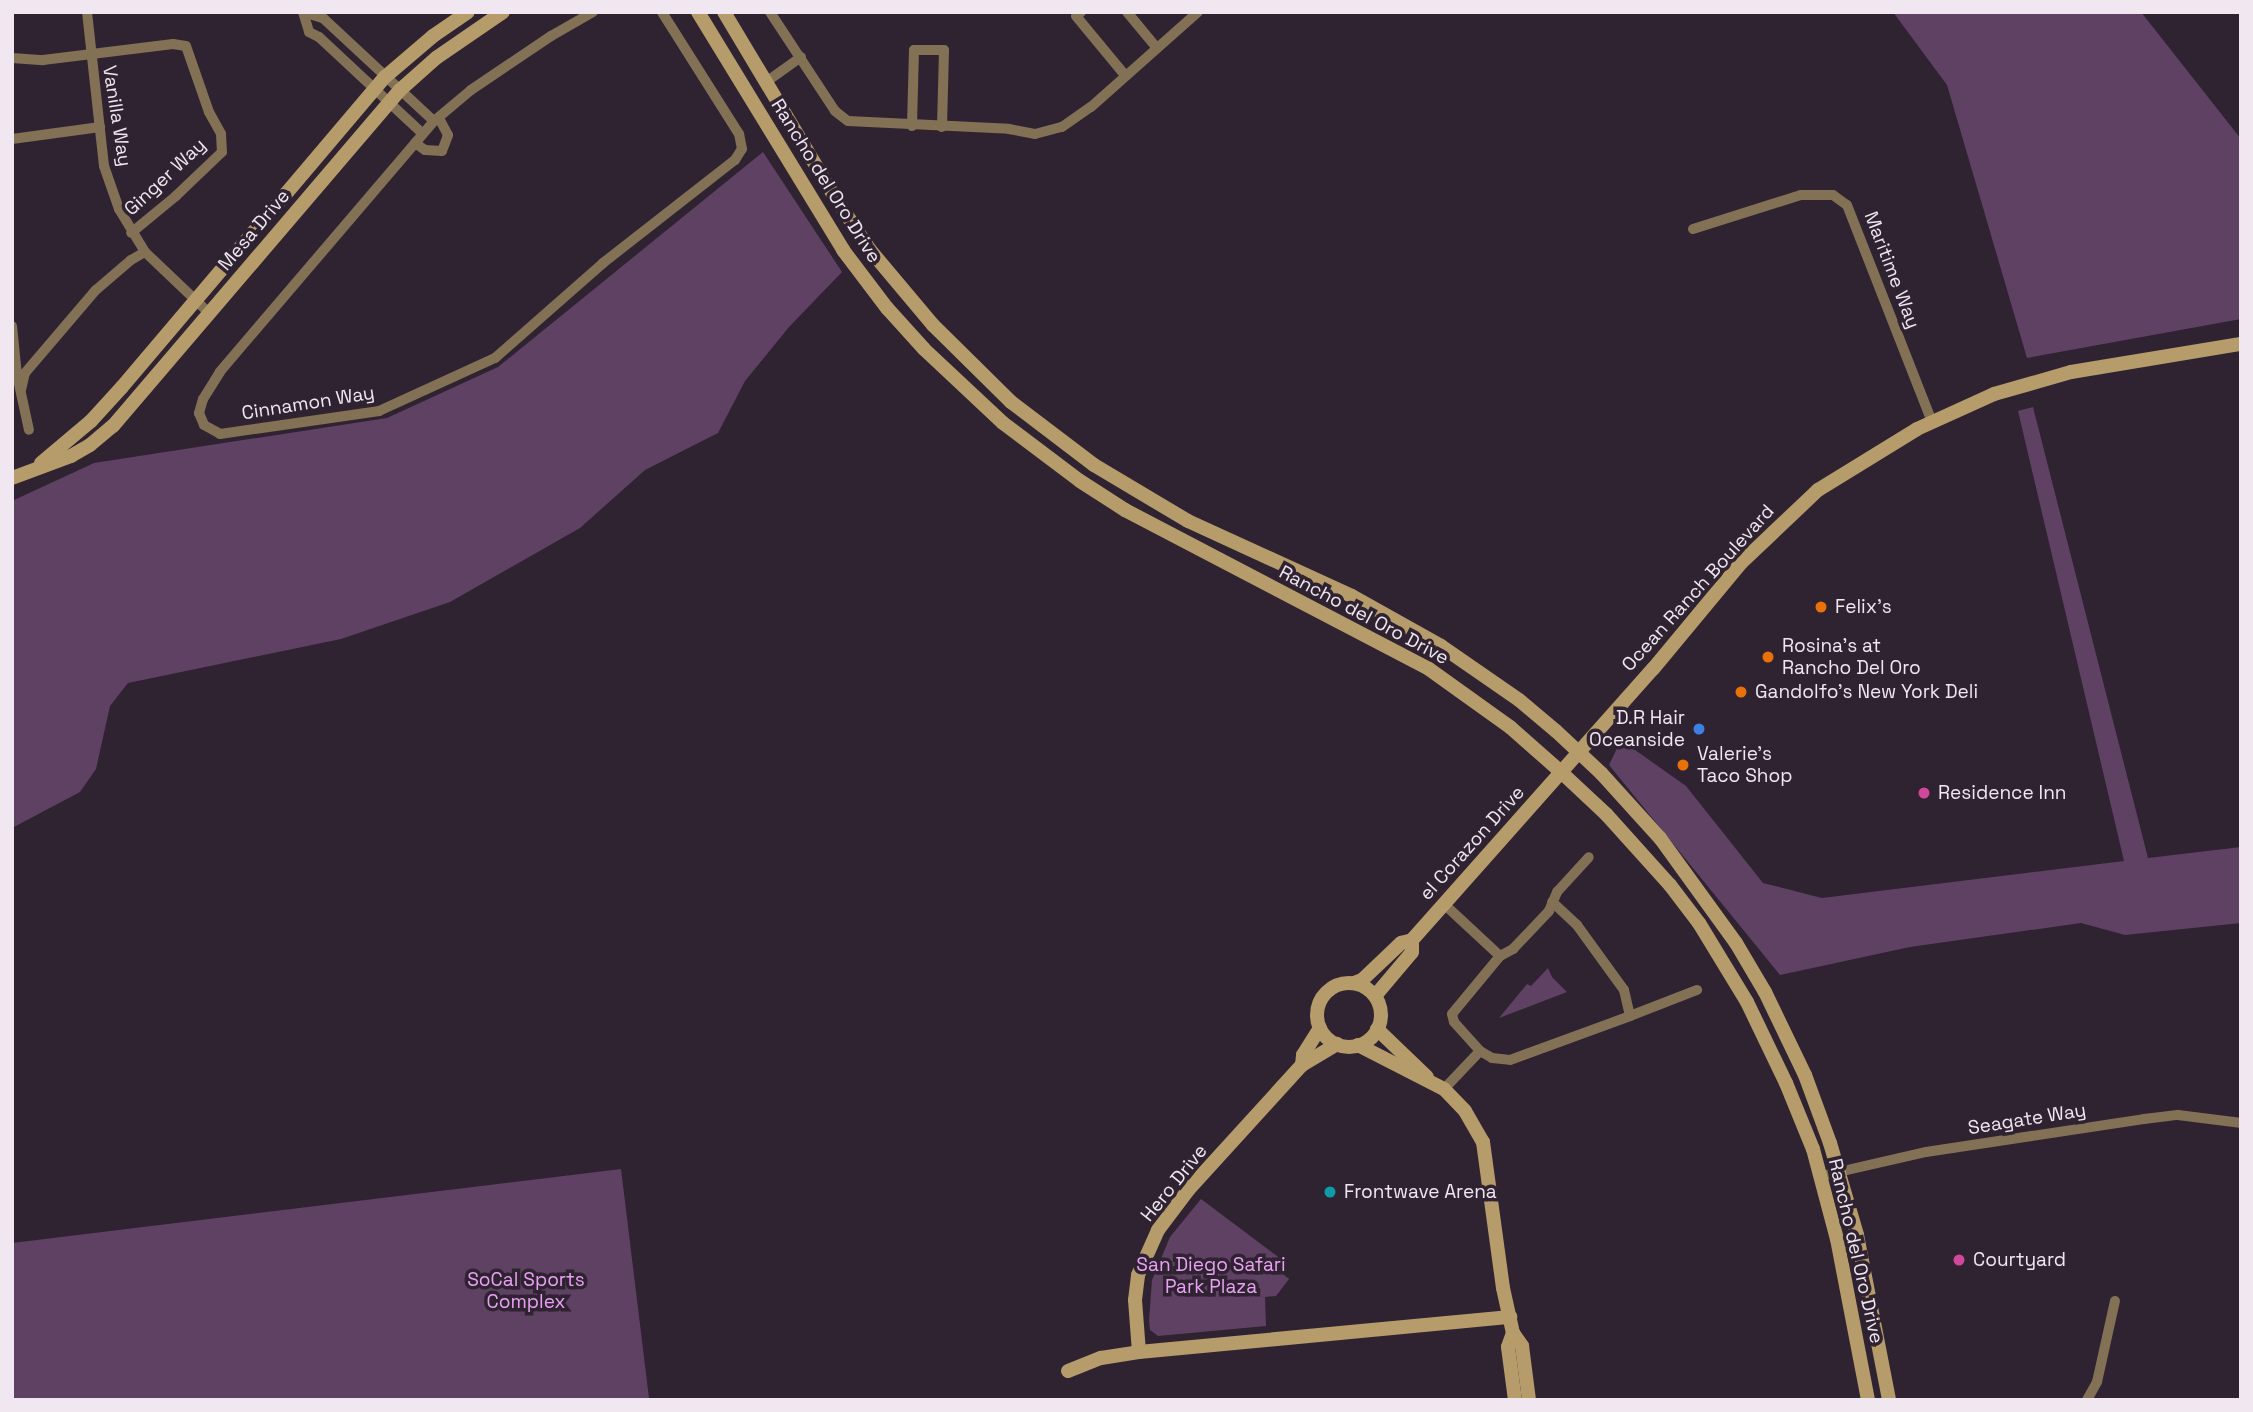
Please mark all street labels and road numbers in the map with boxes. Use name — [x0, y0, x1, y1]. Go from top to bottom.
street label: Vanilla Way — [98, 64, 136, 168]
street label: Rancho del Oro Drive — [766, 95, 886, 267]
street label: Ginger Way — [120, 134, 210, 220]
street label: Mesa Drive — [213, 185, 295, 275]
street label: Maritime Way — [1859, 208, 1925, 332]
street label: Cinnamon Way — [240, 381, 376, 425]
street label: Ocean Ranch Boulevard — [1617, 500, 1779, 676]
street label: Rancho del Oro Drive — [1275, 561, 1453, 669]
street label: el Corazon Drive — [1415, 781, 1529, 905]
street label: Seagate Way — [1966, 1098, 2088, 1140]
street label: Hero Drive — [1136, 1140, 1212, 1226]
street label: Rancho del Oro Drive — [1824, 1156, 1888, 1346]

